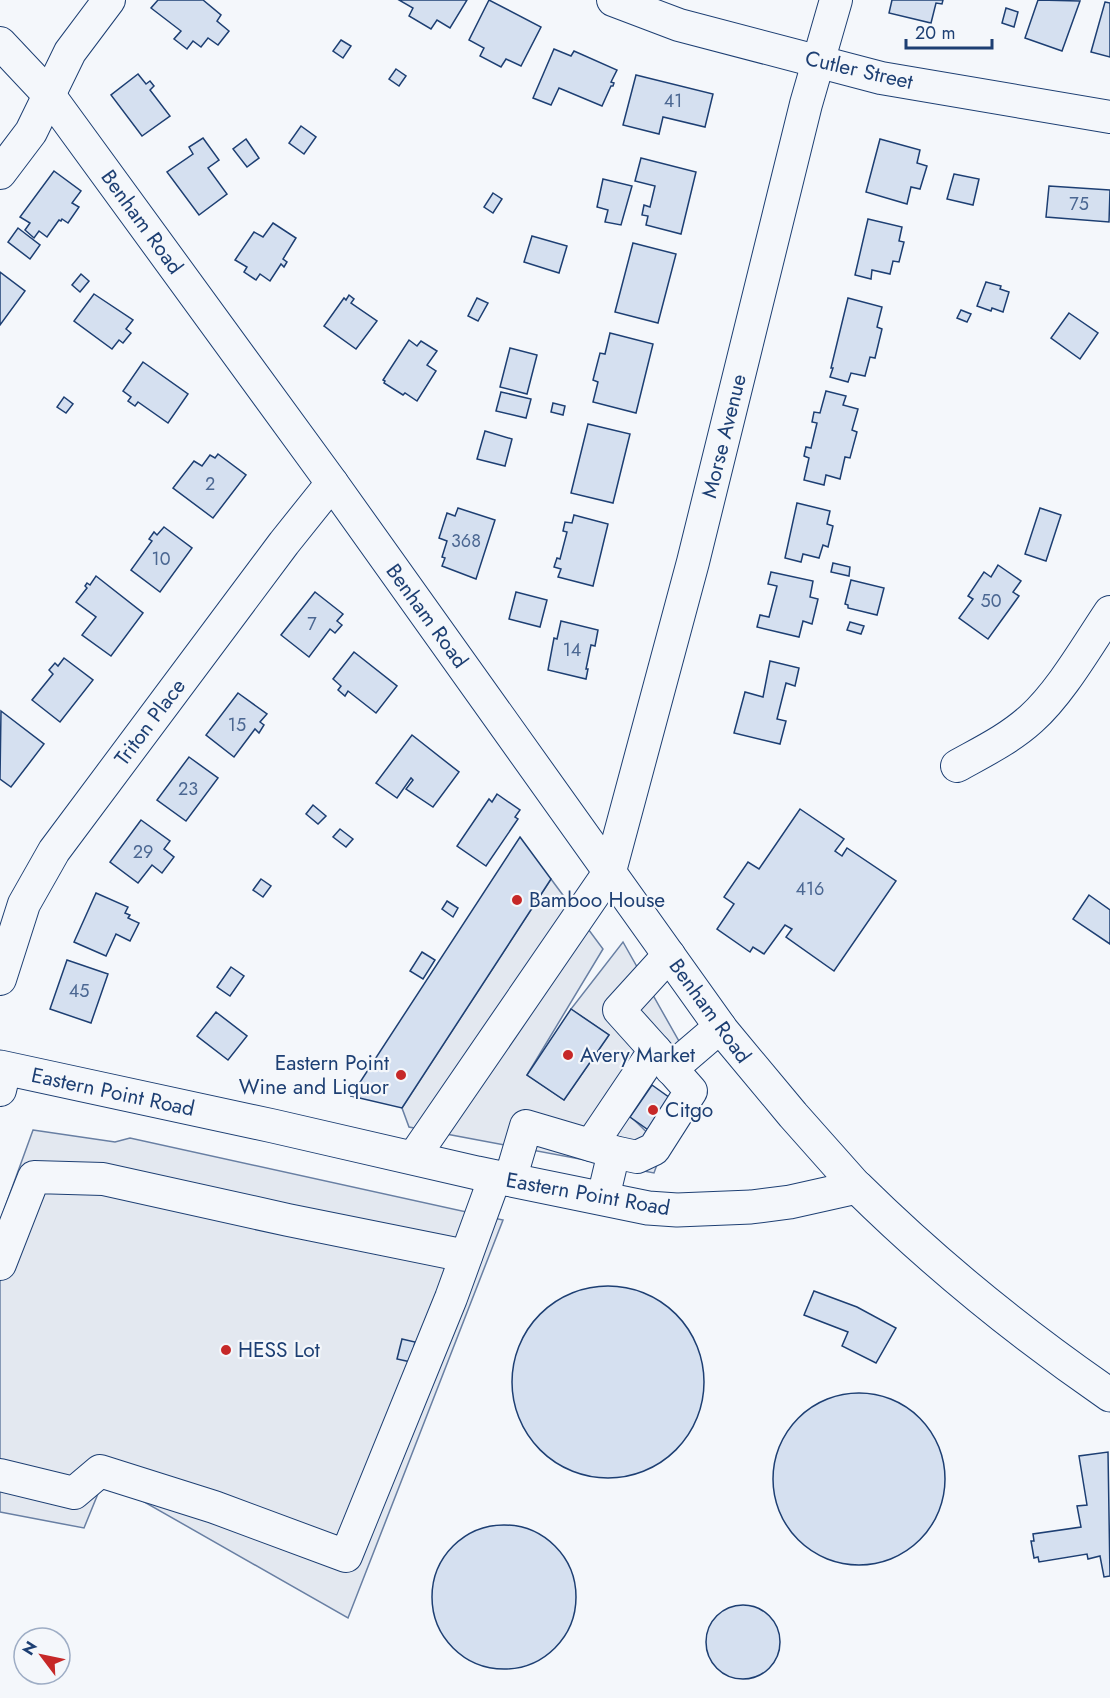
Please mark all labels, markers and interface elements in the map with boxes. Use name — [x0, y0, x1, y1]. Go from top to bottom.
scale bar — [906, 12, 992, 50]
text: 20 m — [915, 20, 955, 46]
street label: Cutler Street — [802, 43, 916, 97]
house number: 41 — [664, 88, 682, 114]
street label: Benham Road — [94, 164, 190, 280]
house number: 75 — [1069, 191, 1089, 217]
street label: Morse Avenue — [694, 371, 754, 501]
house number: 2 — [205, 471, 215, 497]
house number: 368 — [451, 528, 481, 554]
house number: 10 — [152, 546, 171, 572]
street label: Benham Road — [379, 558, 475, 674]
house number: 50 — [981, 588, 1002, 614]
house number: 7 — [307, 611, 317, 637]
house number: 14 — [563, 637, 581, 663]
street label: Triton Place — [107, 672, 193, 772]
house number: 15 — [228, 712, 246, 738]
house number: 23 — [178, 776, 198, 802]
house number: 29 — [133, 839, 153, 865]
house number: 416 — [796, 876, 824, 902]
place label: Bamboo House — [529, 885, 665, 915]
marker: Bamboo House — [510, 893, 524, 907]
street label: Benham Road — [662, 953, 758, 1069]
house number: 45 — [69, 978, 89, 1004]
place label: Avery Market — [580, 1040, 695, 1070]
place label: Eastern Point Wine and Liquor — [239, 1048, 390, 1102]
marker: Avery Market — [561, 1048, 575, 1062]
street label: Eastern Point Road — [29, 1060, 197, 1124]
marker: Eastern Point Wine and Liquor — [394, 1068, 408, 1082]
place label: Citgo — [665, 1095, 713, 1125]
marker: Citgo — [646, 1103, 660, 1117]
street label: Eastern Point Road — [504, 1165, 672, 1223]
place label: HESS Lot — [238, 1335, 320, 1365]
marker: HESS Lot — [219, 1343, 233, 1357]
north arrow — [12, 1626, 72, 1686]
text: N — [17, 1637, 43, 1660]

